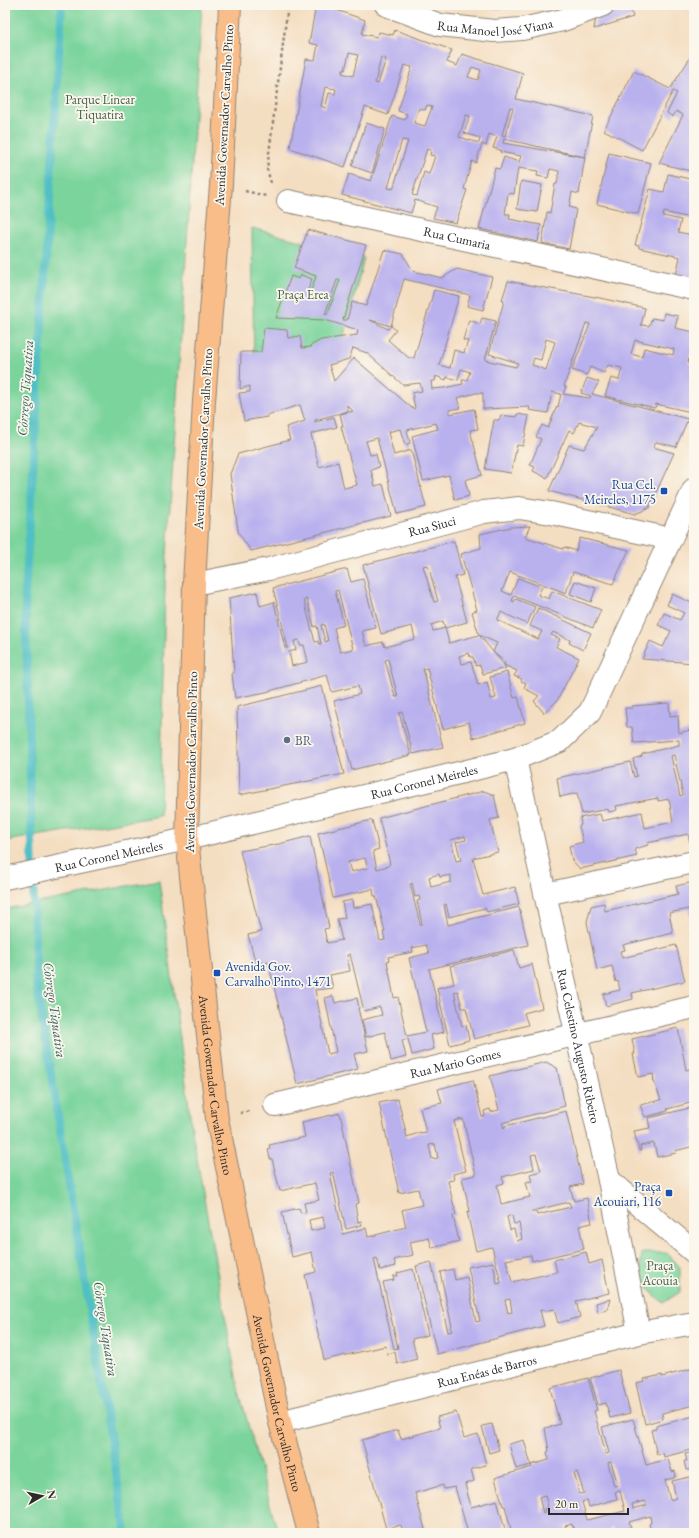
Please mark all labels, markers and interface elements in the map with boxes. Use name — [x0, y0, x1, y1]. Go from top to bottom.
street label: Rua Manoel José Viana — [436, 14, 555, 40]
street label: Avenida Governador Carvalho Pinto — [211, 24, 237, 207]
park label: Parque Linear Tiquatira — [65, 91, 135, 123]
street label: Rua Cumaria — [422, 222, 493, 253]
park label: Praça Erea — [277, 286, 330, 303]
water label: Córrego Tiquatira — [13, 339, 38, 437]
street label: Avenida Governador Carvalho Pinto — [190, 348, 216, 531]
place label: Rua Cel. Meireles, 1175 — [584, 476, 656, 508]
marker: Rua Cel. Meireles, 1175 — [659, 486, 669, 496]
street label: Rua Siuci — [406, 511, 458, 540]
street label: Avenida Governador Carvalho Pinto — [181, 671, 201, 854]
place label: BR — [295, 732, 313, 749]
marker: BR — [282, 735, 292, 745]
street label: Rua Coronel Meireles — [369, 760, 479, 803]
street label: Rua Coronel Meireles — [53, 836, 164, 876]
place label: Avenida Gov. Carvalho Pinto, 1471 — [224, 958, 331, 990]
water label: Córrego Tiquatira — [38, 961, 71, 1059]
street label: Rua Celestino Augusto Ribeiro — [554, 967, 605, 1125]
marker: Avenida Gov. Carvalho Pinto, 1471 — [212, 968, 222, 978]
street label: Avenida Governador Carvalho Pinto — [195, 993, 237, 1177]
street label: Rua Mario Gomes — [408, 1044, 502, 1082]
place label: Praça Acouiari, 116 — [592, 1178, 662, 1210]
marker: Praça Acouiari, 116 — [664, 1188, 674, 1198]
park label: Praça Acouia — [641, 1257, 679, 1289]
water label: Córrego Tiquatira — [89, 1280, 122, 1378]
street label: Avenida Governador Carvalho Pinto — [249, 1311, 306, 1493]
street label: Rua Enéas de Barros — [435, 1350, 538, 1391]
north arrow — [22, 1476, 62, 1516]
text: N — [44, 1489, 60, 1500]
scale bar — [549, 1490, 628, 1516]
text: 20 m — [555, 1496, 579, 1512]

